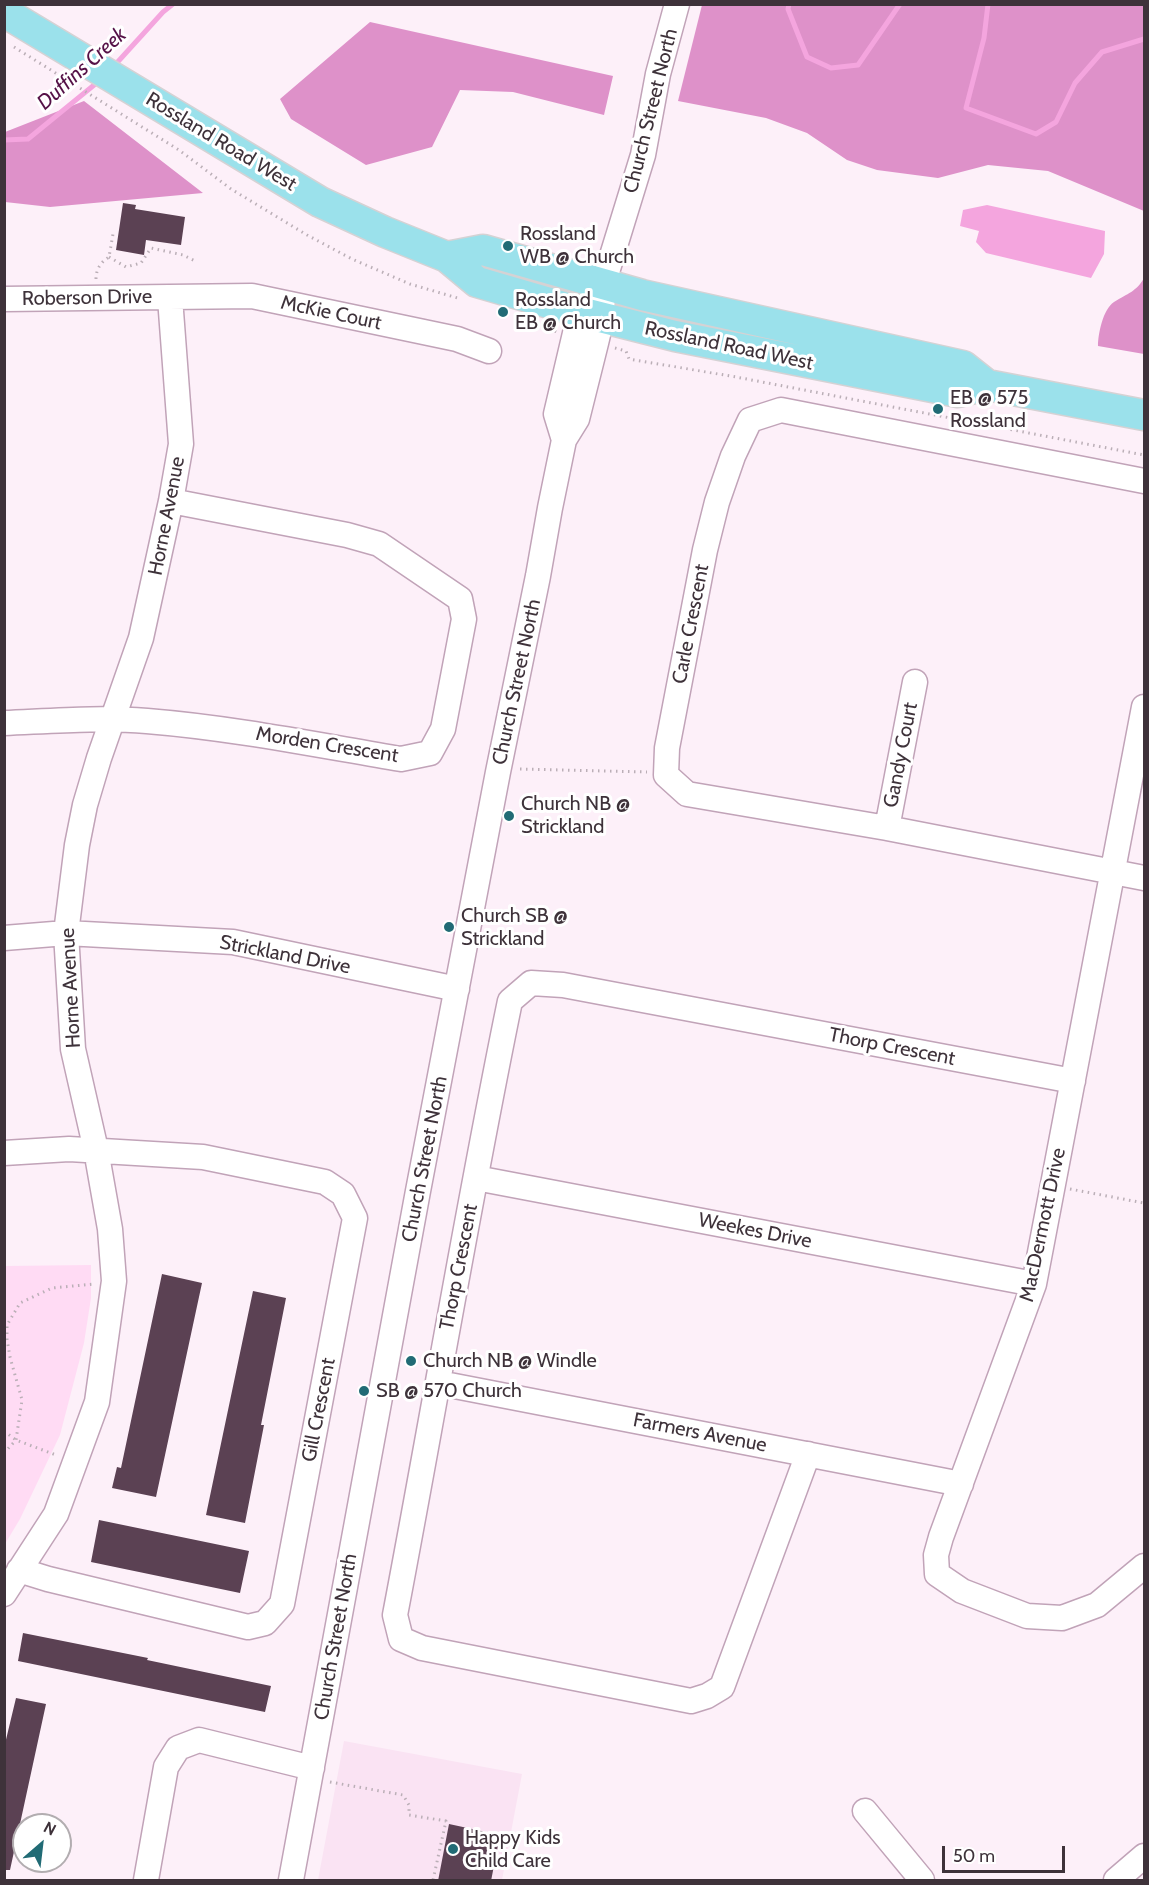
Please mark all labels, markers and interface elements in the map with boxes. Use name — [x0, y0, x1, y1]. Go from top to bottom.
water label: Duffins Creek — [32, 22, 132, 116]
street label: Church Street North — [619, 26, 683, 196]
street label: Rossland Road West — [141, 88, 301, 196]
place label: Rossland WB @ Church — [520, 222, 634, 269]
marker: Rossland WB @ Church — [501, 239, 515, 253]
street label: Roberson Drive — [22, 285, 152, 311]
place label: Rossland EB @ Church — [515, 288, 621, 335]
street label: McKie Court — [278, 291, 384, 335]
marker: Rossland EB @ Church — [496, 305, 510, 319]
street label: Rossland Road West — [643, 316, 815, 376]
place label: EB @ 575 Rossland — [950, 386, 1028, 433]
marker: EB @ 575 Rossland — [931, 402, 945, 416]
street label: Horne Avenue — [144, 455, 190, 577]
street label: Carle Crescent — [668, 562, 714, 686]
street label: Church Street North — [488, 597, 546, 767]
street label: Gandy Court — [879, 700, 923, 810]
street label: Morden Crescent — [254, 722, 400, 768]
place label: Church NB @ Strickland — [521, 792, 630, 839]
marker: Church NB @ Strickland — [502, 809, 516, 823]
place label: Church SB @ Strickland — [461, 904, 568, 951]
marker: Church SB @ Strickland — [442, 920, 456, 934]
street label: Horne Avenue — [56, 927, 86, 1049]
street label: Strickland Drive — [218, 931, 352, 979]
street label: Thorp Crescent — [827, 1023, 957, 1071]
street label: Church Street North — [397, 1074, 453, 1244]
street label: MacDermott Drive — [1015, 1146, 1071, 1304]
street label: Thorp Crescent — [435, 1202, 483, 1332]
street label: Weekes Drive — [696, 1208, 814, 1254]
place label: Church NB @ Windle — [423, 1349, 597, 1373]
marker: Church NB @ Windle — [404, 1354, 418, 1368]
street label: Gill Crescent — [297, 1356, 341, 1464]
place label: SB @ 570 Church — [376, 1379, 522, 1403]
marker: SB @ 570 Church — [357, 1384, 371, 1398]
street label: Farmers Avenue — [631, 1408, 769, 1458]
street label: Church Street North — [310, 1552, 362, 1722]
north arrow — [12, 1813, 72, 1873]
text: N — [40, 1817, 59, 1839]
place label: Happy Kids Child Care — [465, 1826, 561, 1873]
scale bar — [945, 1834, 1068, 1872]
marker: Happy Kids Child Care — [446, 1842, 460, 1856]
text: 50 m — [953, 1845, 995, 1867]

